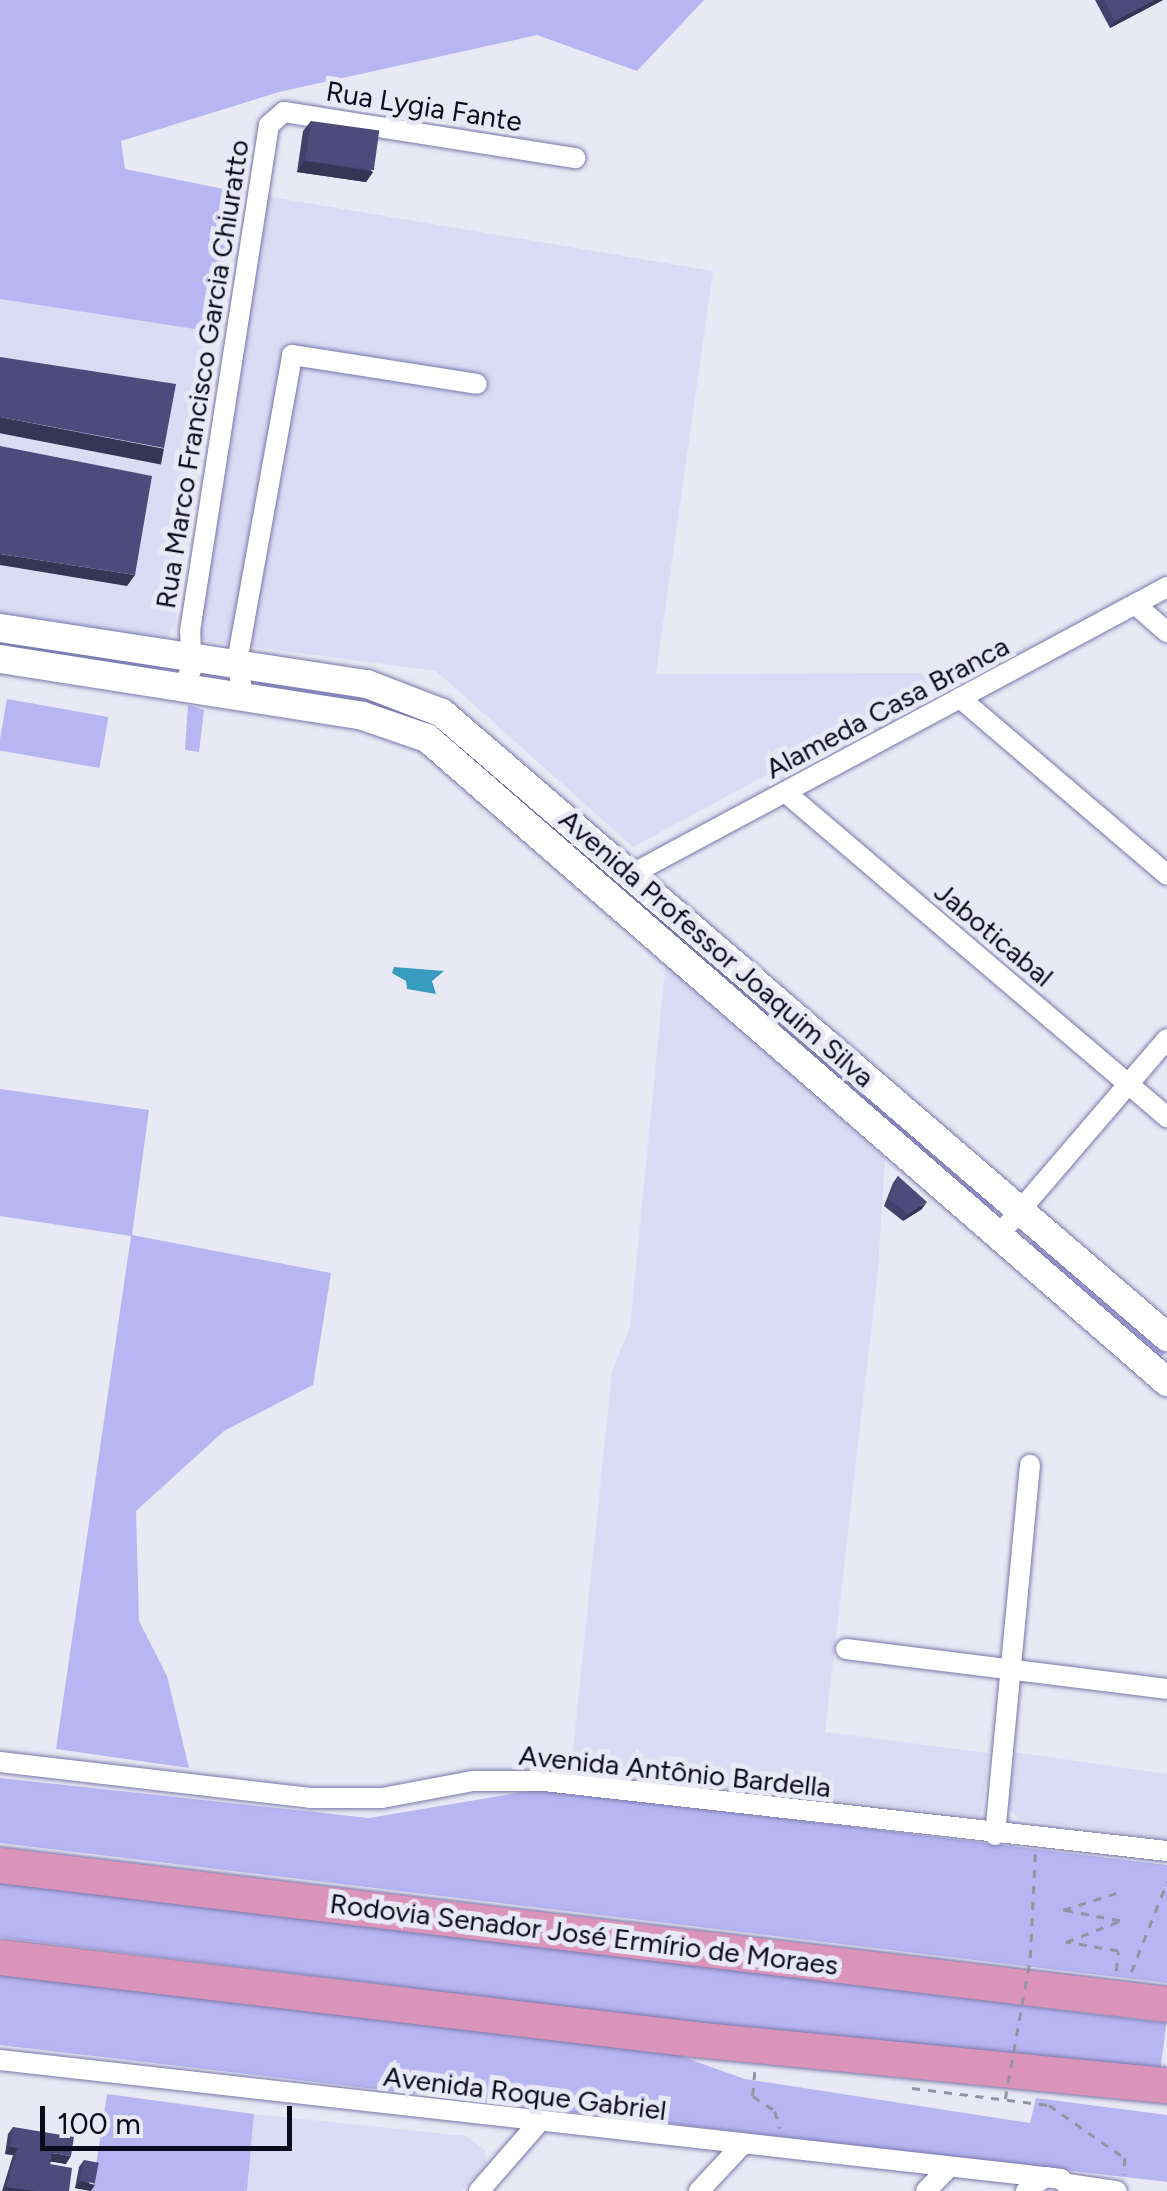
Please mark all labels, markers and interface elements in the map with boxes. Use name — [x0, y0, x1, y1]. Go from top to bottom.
street label: Rua Lygia Fante — [324, 74, 524, 138]
street label: Rua Marco Francisco Garcia Chiuratto — [148, 137, 256, 611]
street label: Alameda Casa Branca — [760, 629, 1014, 785]
street label: Avenida Professor Joaquim Silva — [553, 802, 881, 1094]
street label: Jaboticabal — [928, 875, 1060, 993]
street label: Avenida Antônio Bardella — [517, 1738, 833, 1804]
street label: Rodovia Senador José Ermírio de Moraes — [328, 1886, 840, 1982]
street label: Avenida Roque Gabriel — [381, 2059, 669, 2127]
scale bar — [45, 2086, 298, 2148]
text: 100 m — [57, 2105, 141, 2142]

